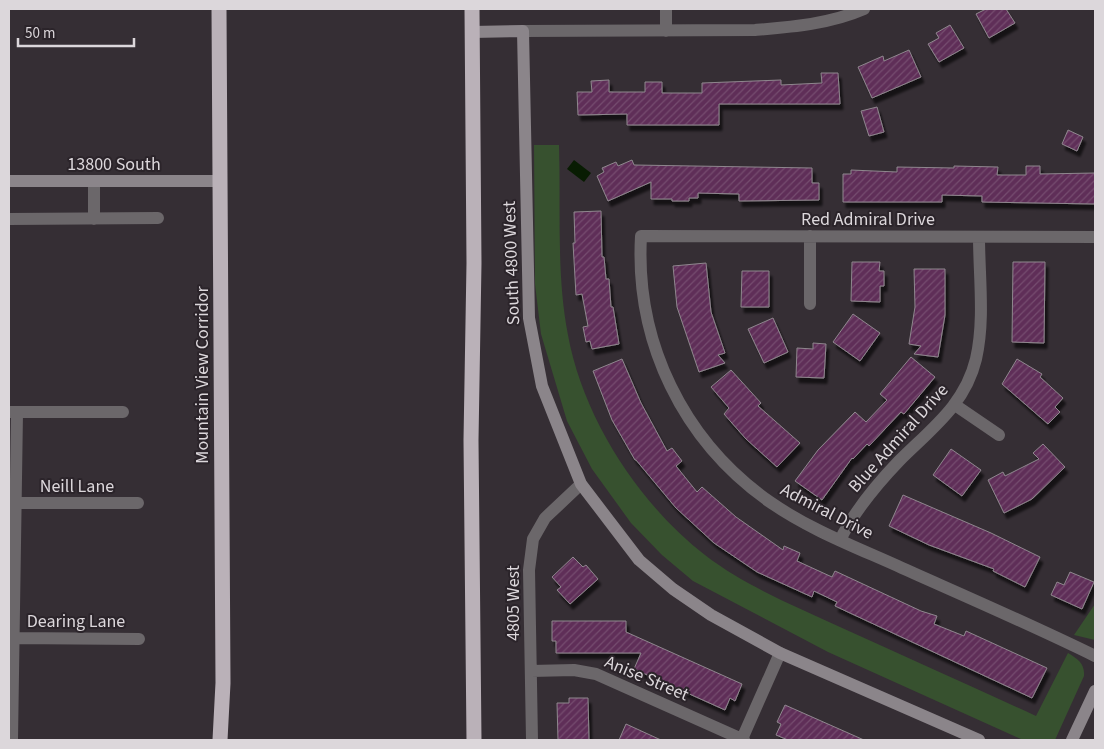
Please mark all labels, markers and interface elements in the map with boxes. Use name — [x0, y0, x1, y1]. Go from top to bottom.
scale bar — [18, 15, 134, 47]
text: 50 m — [25, 23, 55, 44]
street label: 13800 South — [67, 152, 161, 177]
street label: South 4800 West — [497, 200, 526, 326]
street label: Red Admiral Drive — [801, 207, 935, 232]
street label: Mountain View Corridor — [190, 286, 215, 464]
street label: Blue Admiral Drive — [843, 378, 954, 498]
street label: Neill Lane — [40, 474, 114, 499]
street label: Admiral Drive — [776, 477, 878, 546]
street label: 4805 West — [501, 565, 526, 641]
street label: Dearing Lane — [27, 609, 125, 634]
street label: Anise Street — [601, 650, 693, 707]

